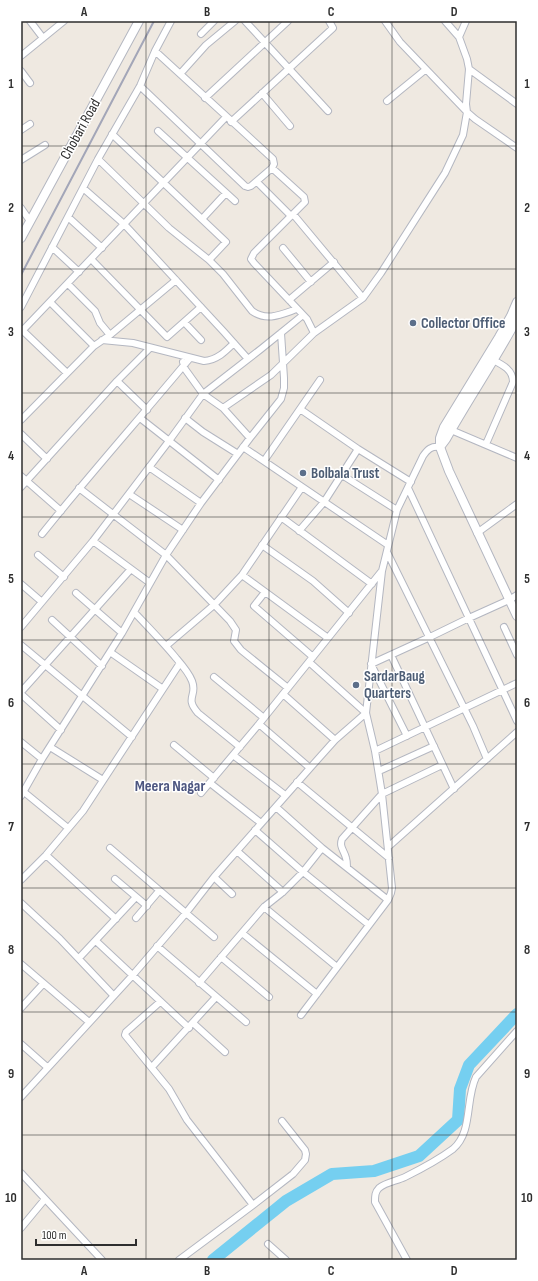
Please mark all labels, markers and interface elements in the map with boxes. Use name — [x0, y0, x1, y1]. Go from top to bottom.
text: A — [80, 4, 88, 20]
text: B — [204, 4, 210, 20]
text: C — [328, 4, 335, 20]
text: D — [451, 4, 458, 20]
text: 1 — [8, 76, 14, 92]
text: 1 — [524, 76, 530, 92]
street label: Chobari Road — [56, 96, 105, 163]
text: 2 — [8, 200, 14, 216]
text: 2 — [524, 200, 530, 216]
place label: Collector Office — [421, 314, 505, 333]
marker: Collector Office — [408, 318, 418, 328]
text: 3 — [8, 324, 14, 340]
text: 3 — [524, 324, 530, 340]
text: 4 — [8, 448, 14, 464]
text: 4 — [524, 448, 530, 464]
place label: Bolbala Trust — [311, 464, 379, 483]
marker: Bolbala Trust — [298, 468, 308, 478]
text: 5 — [8, 571, 14, 587]
text: 5 — [524, 571, 530, 587]
place label: SardarBaug Quarters — [364, 667, 426, 703]
marker: SardarBaug Quarters — [351, 680, 361, 690]
text: 6 — [8, 695, 14, 711]
text: 6 — [524, 695, 530, 711]
district label: Meera Nagar — [135, 777, 205, 796]
text: 7 — [8, 819, 14, 835]
text: 7 — [524, 819, 530, 835]
text: 8 — [8, 942, 14, 958]
text: 8 — [524, 942, 530, 958]
text: 9 — [8, 1066, 14, 1082]
text: 9 — [524, 1066, 530, 1082]
text: 10 — [5, 1190, 17, 1206]
text: 10 — [521, 1190, 533, 1206]
scale bar — [36, 1221, 136, 1247]
text: 100 m — [42, 1228, 67, 1243]
text: A — [80, 1263, 88, 1279]
text: B — [204, 1263, 210, 1279]
text: C — [328, 1263, 335, 1279]
text: D — [451, 1263, 458, 1279]

